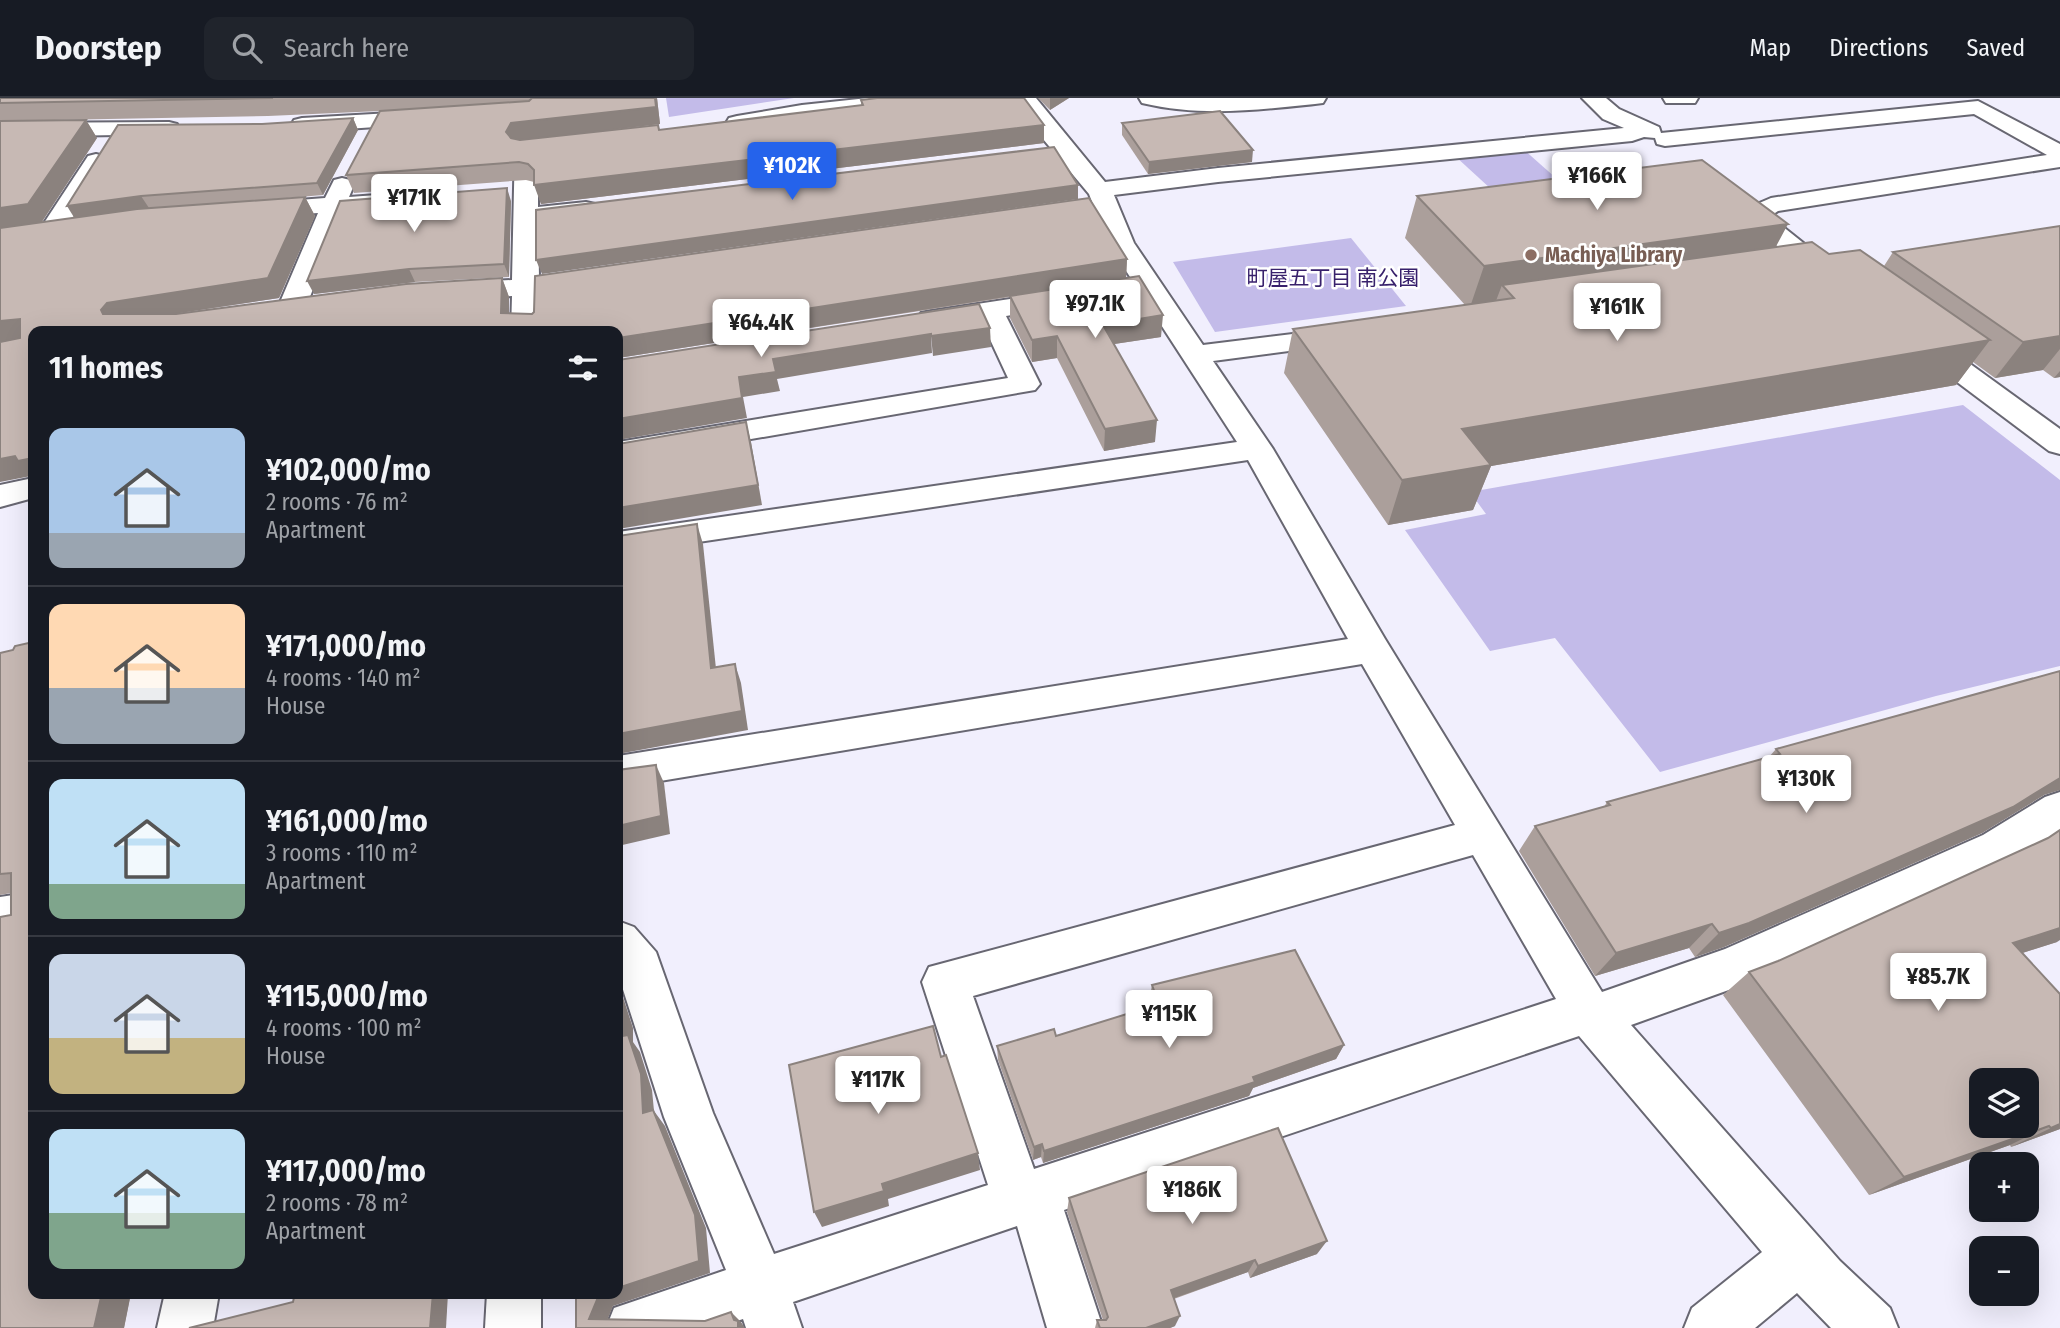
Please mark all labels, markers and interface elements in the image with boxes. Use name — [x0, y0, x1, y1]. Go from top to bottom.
search box — [204, 17, 694, 80]
text: Doorstep — [35, 28, 162, 68]
icon: search — [228, 29, 266, 67]
text: Search here — [284, 33, 409, 64]
text: Map — [1750, 34, 1791, 62]
text: Directions — [1829, 34, 1928, 62]
text: Saved — [1966, 34, 2025, 62]
pin: ¥102K — [743, 142, 841, 202]
text: ¥102K — [763, 151, 821, 179]
pin: ¥166K — [1548, 152, 1646, 212]
text: ¥166K — [1568, 161, 1626, 189]
pin: ¥171K — [365, 174, 463, 234]
text: ¥171K — [387, 183, 441, 211]
place label: Machiya Library — [1545, 242, 1683, 268]
marker: Machiya Library — [1523, 247, 1539, 263]
park label: 町屋五丁目 南公園 — [1247, 265, 1419, 291]
pin: ¥97.1K — [1038, 280, 1152, 340]
pin: ¥161K — [1568, 284, 1666, 343]
text: ¥97.1K — [1065, 289, 1125, 317]
text: ¥161K — [1590, 292, 1644, 320]
pin: ¥64.4K — [704, 300, 818, 359]
text: ¥64.4K — [729, 308, 794, 336]
icon: filters — [564, 349, 602, 387]
text: 11 homes — [49, 350, 163, 386]
text: ¥102,000/mo — [266, 452, 431, 488]
icon: home — [105, 456, 189, 540]
text: 2 rooms · 76 m² — [266, 488, 408, 516]
text: Apartment — [266, 516, 366, 544]
text: ¥171,000/mo — [266, 628, 426, 664]
icon: home — [105, 632, 189, 716]
text: 4 rooms · 140 m² — [266, 664, 421, 692]
text: House — [266, 692, 325, 720]
pin: ¥130K — [1757, 756, 1855, 815]
text: ¥130K — [1777, 764, 1835, 792]
text: ¥161,000/mo — [266, 803, 428, 839]
icon: home — [105, 807, 189, 891]
text: 3 rooms · 110 m² — [266, 839, 417, 867]
text: Apartment — [266, 867, 366, 895]
pin: ¥85.7K — [1881, 954, 1995, 1013]
text: ¥85.7K — [1906, 962, 1970, 990]
text: ¥115,000/mo — [266, 978, 428, 1014]
icon: home — [105, 982, 189, 1066]
pin: ¥115K — [1120, 990, 1218, 1050]
text: ¥115K — [1142, 999, 1196, 1027]
text: 4 rooms · 100 m² — [266, 1014, 422, 1042]
text: House — [266, 1042, 325, 1070]
pin: ¥117K — [829, 1056, 927, 1116]
text: ¥117K — [851, 1065, 905, 1093]
map controls — [1969, 1068, 2039, 1306]
button: layers — [1969, 1068, 2039, 1138]
button: + — [1969, 1152, 2039, 1222]
text: ¥117,000/mo — [266, 1153, 426, 1189]
icon: home — [105, 1157, 189, 1241]
pin: ¥186K — [1143, 1166, 1241, 1226]
text: ¥186K — [1163, 1175, 1221, 1203]
text: 2 rooms · 78 m² — [266, 1189, 408, 1217]
text: Apartment — [266, 1217, 366, 1245]
button: − — [1969, 1236, 2039, 1306]

